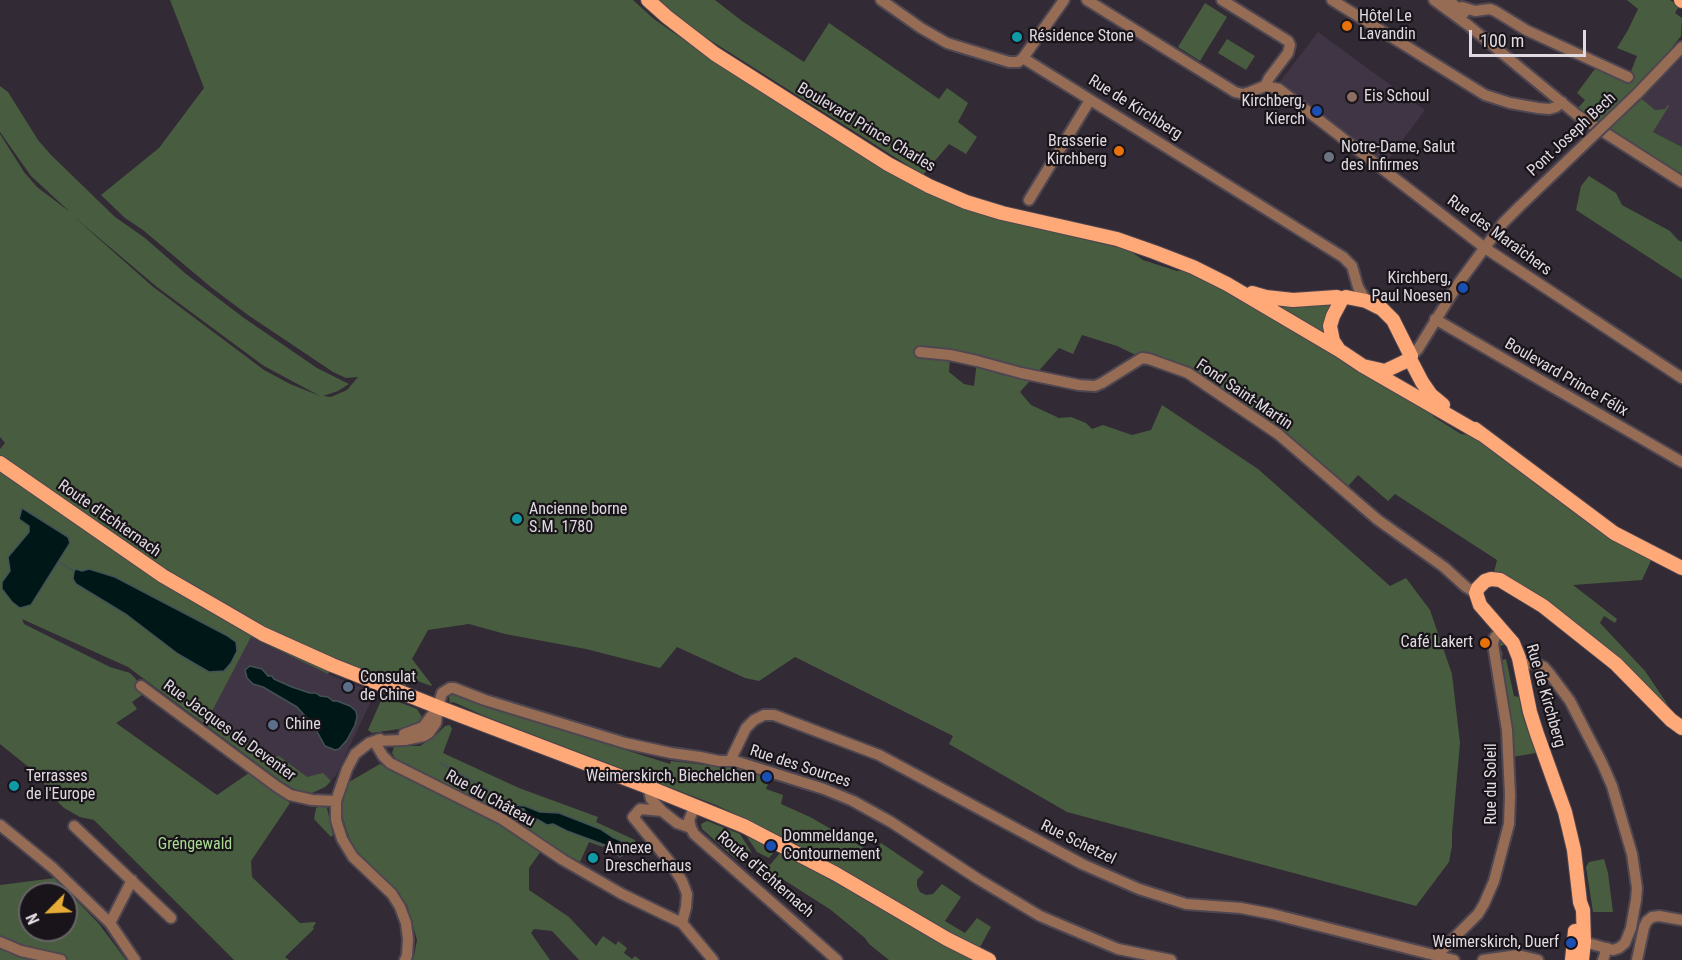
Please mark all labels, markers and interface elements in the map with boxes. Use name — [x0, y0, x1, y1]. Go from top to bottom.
place label: Hôtel Le Lavandin — [1359, 7, 1416, 45]
scale bar — [1472, 18, 1589, 56]
marker: Hôtel Le Lavandin — [1340, 19, 1354, 33]
place label: Résidence Stone — [1029, 27, 1134, 47]
marker: Résidence Stone — [1010, 30, 1024, 44]
text: 100 m — [1480, 30, 1524, 51]
street label: Rue de Kirchberg — [1085, 72, 1185, 144]
street label: Boulevard Prince Charles — [793, 79, 939, 177]
place label: Eis Schoul — [1364, 87, 1429, 107]
street label: Pont Joseph Bech — [1524, 89, 1620, 181]
marker: Eis Schoul — [1345, 90, 1359, 104]
place label: Kirchberg, Kierch — [1242, 92, 1305, 130]
marker: Kirchberg, Kierch — [1310, 104, 1324, 118]
place label: Brasserie Kirchberg — [1047, 132, 1107, 170]
place label: Notre-Dame, Salut des Infirmes — [1341, 138, 1455, 176]
marker: Brasserie Kirchberg — [1112, 144, 1126, 158]
marker: Notre-Dame, Salut des Infirmes — [1322, 150, 1336, 164]
street label: Rue des Maraîchers — [1443, 192, 1555, 280]
place label: Kirchberg, Paul Noesen — [1371, 269, 1451, 307]
marker: Kirchberg, Paul Noesen — [1456, 281, 1470, 295]
street label: Boulevard Prince Félix — [1501, 335, 1631, 421]
street label: Fond Saint-Martin — [1192, 356, 1296, 434]
street label: Route d'Echternach — [54, 476, 164, 562]
place label: Ancienne borne S.M. 1780 — [529, 500, 627, 538]
marker: Ancienne borne S.M. 1780 — [510, 512, 524, 526]
place label: Café Lakert — [1400, 633, 1473, 653]
marker: Café Lakert — [1478, 636, 1492, 650]
street label: Rue de Kirchberg — [1521, 642, 1569, 750]
place label: Consulat de Chine — [360, 668, 416, 706]
street label: Rue Jacques de Deventer — [159, 676, 299, 786]
marker: Consulat de Chine — [341, 680, 355, 694]
place label: Chine — [285, 715, 321, 735]
marker: Chine — [266, 718, 280, 732]
street label: Rue des Sources — [747, 742, 853, 792]
street label: Rue du Soleil — [1482, 743, 1502, 825]
place label: Terrasses de l'Europe — [26, 767, 95, 805]
street label: Rue du Château — [442, 767, 538, 831]
place label: Weimerskirch, Biechelchen — [586, 767, 755, 787]
marker: Weimerskirch, Biechelchen — [760, 770, 774, 784]
marker: Terrasses de l'Europe — [7, 779, 21, 793]
street label: Rue Schetzel — [1037, 817, 1119, 869]
place label: Dommeldange, Contournement — [783, 827, 880, 865]
street label: Route d'Echternach — [713, 828, 817, 922]
park label: Gréngewald — [158, 835, 232, 855]
place label: Annexe Drescherhaus — [605, 839, 692, 877]
marker: Dommeldange, Contournement — [764, 839, 778, 853]
marker: Annexe Drescherhaus — [586, 851, 600, 865]
north arrow — [18, 882, 78, 942]
text: N — [22, 910, 44, 927]
place label: Weimerskirch, Duerf — [1432, 933, 1559, 953]
marker: Weimerskirch, Duerf — [1564, 936, 1578, 950]

